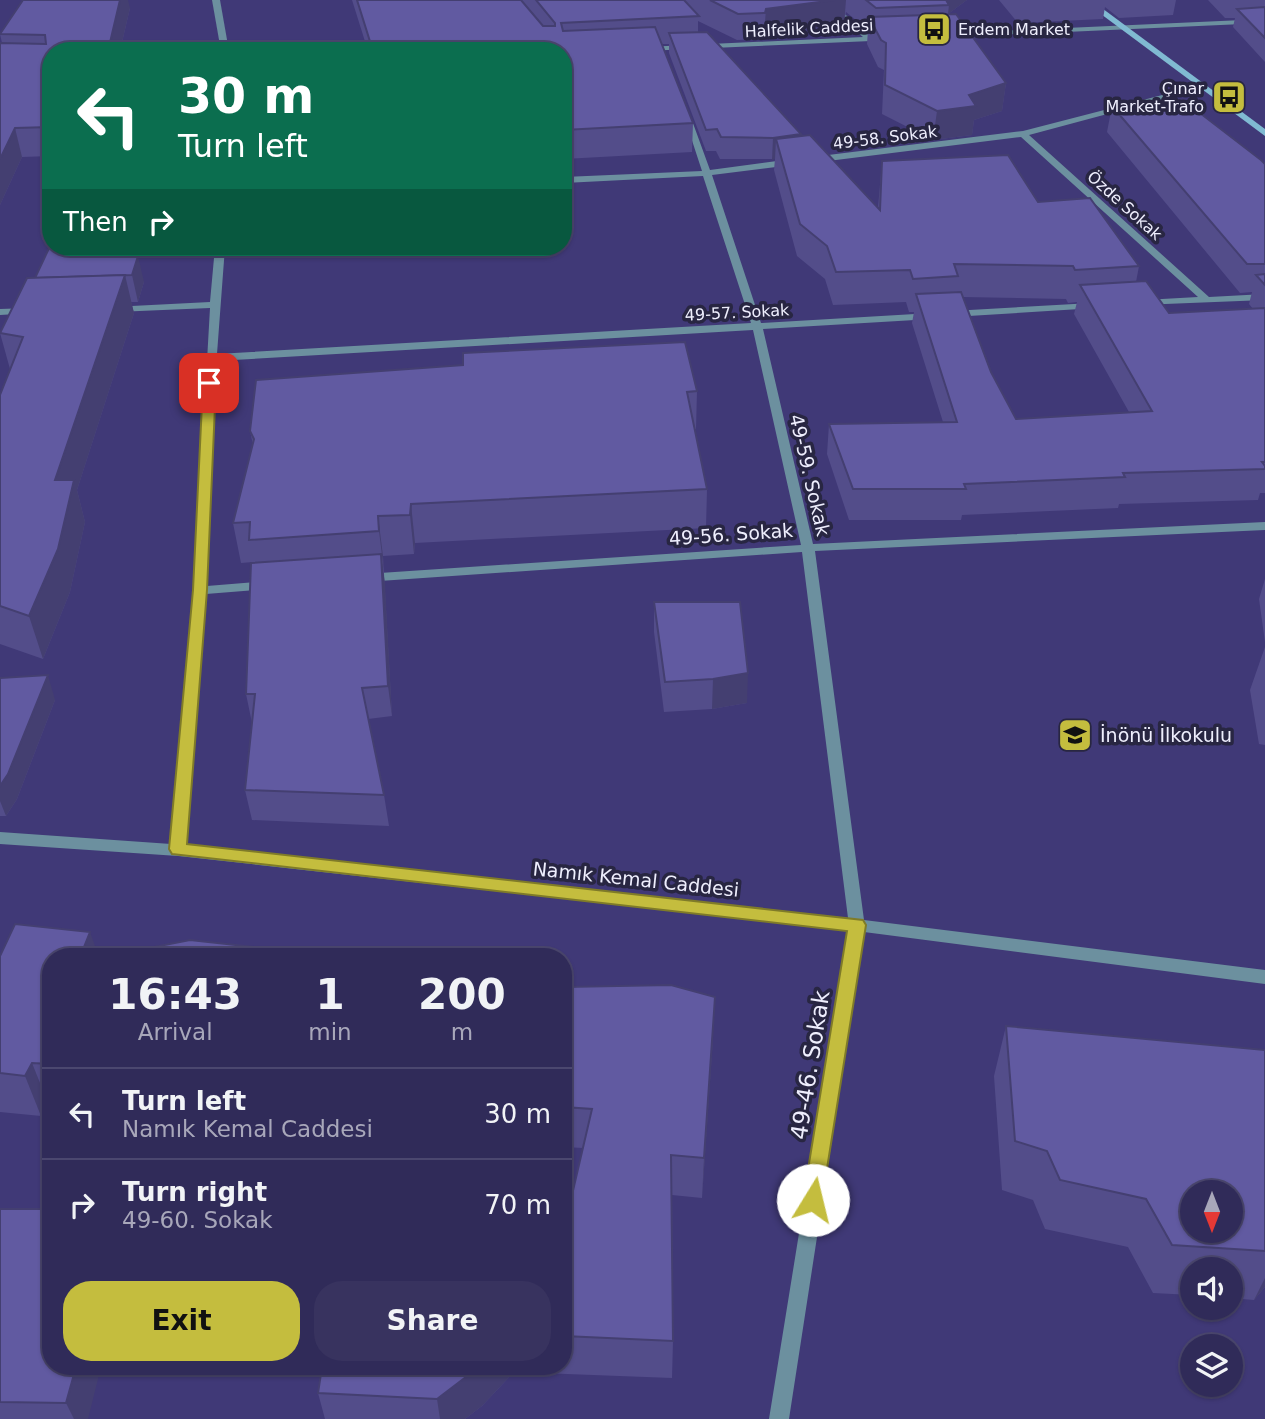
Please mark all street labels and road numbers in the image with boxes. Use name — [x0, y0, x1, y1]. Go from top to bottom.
street label: Halfelik Caddesi — [744, 16, 874, 41]
street label: 49-58. Sokak — [832, 122, 939, 153]
street label: Özde Sokak — [1083, 167, 1167, 244]
street label: 49-57. Sokak — [684, 300, 791, 325]
street label: 49-59. Sokak — [785, 412, 835, 538]
street label: 49-56. Sokak — [668, 519, 794, 549]
street label: Namık Kemal Caddesi — [532, 857, 740, 901]
street label: 49-46. Sokak — [785, 988, 835, 1141]

